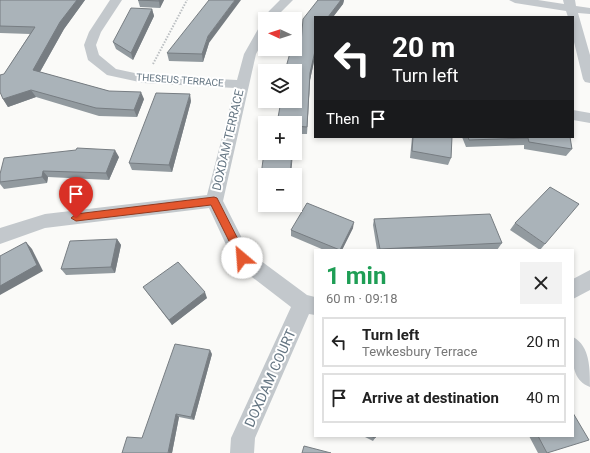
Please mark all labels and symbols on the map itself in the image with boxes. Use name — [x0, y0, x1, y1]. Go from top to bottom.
north arrow — [258, 12, 302, 56]
street label: THESEUS TERRACE — [136, 71, 224, 89]
street label: DOXDAM TERRACE — [210, 88, 246, 192]
pin — [59, 177, 93, 218]
position arrow — [221, 237, 263, 279]
street label: DOXDAM COURT — [241, 326, 299, 429]

